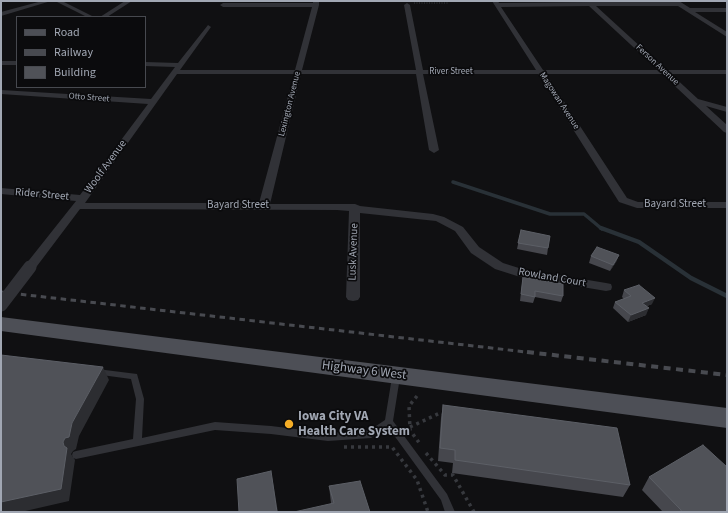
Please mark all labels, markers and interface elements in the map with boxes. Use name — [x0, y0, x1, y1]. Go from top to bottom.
legend — [16, 16, 146, 88]
text: Road — [54, 24, 80, 41]
street label: Ferson Avenue — [633, 42, 681, 88]
text: Railway — [54, 44, 93, 61]
text: Building — [54, 64, 96, 81]
street label: River Street — [429, 67, 473, 77]
street label: Lexington Avenue — [277, 70, 303, 138]
street label: Magowan Avenue — [537, 71, 581, 131]
street label: Otto Street — [68, 91, 110, 105]
street label: Woolf Avenue — [82, 138, 130, 196]
street label: Rider Street — [14, 186, 70, 204]
street label: Bayard Street — [644, 198, 706, 212]
street label: Bayard Street — [207, 199, 269, 213]
street label: Lusk Avenue — [346, 223, 362, 281]
street label: Rowland Court — [517, 266, 587, 290]
street label: Highway 6 West — [321, 358, 407, 384]
place label: Iowa City VA Health Care System — [298, 409, 410, 440]
marker: Iowa City VA Health Care System — [283, 418, 295, 430]

